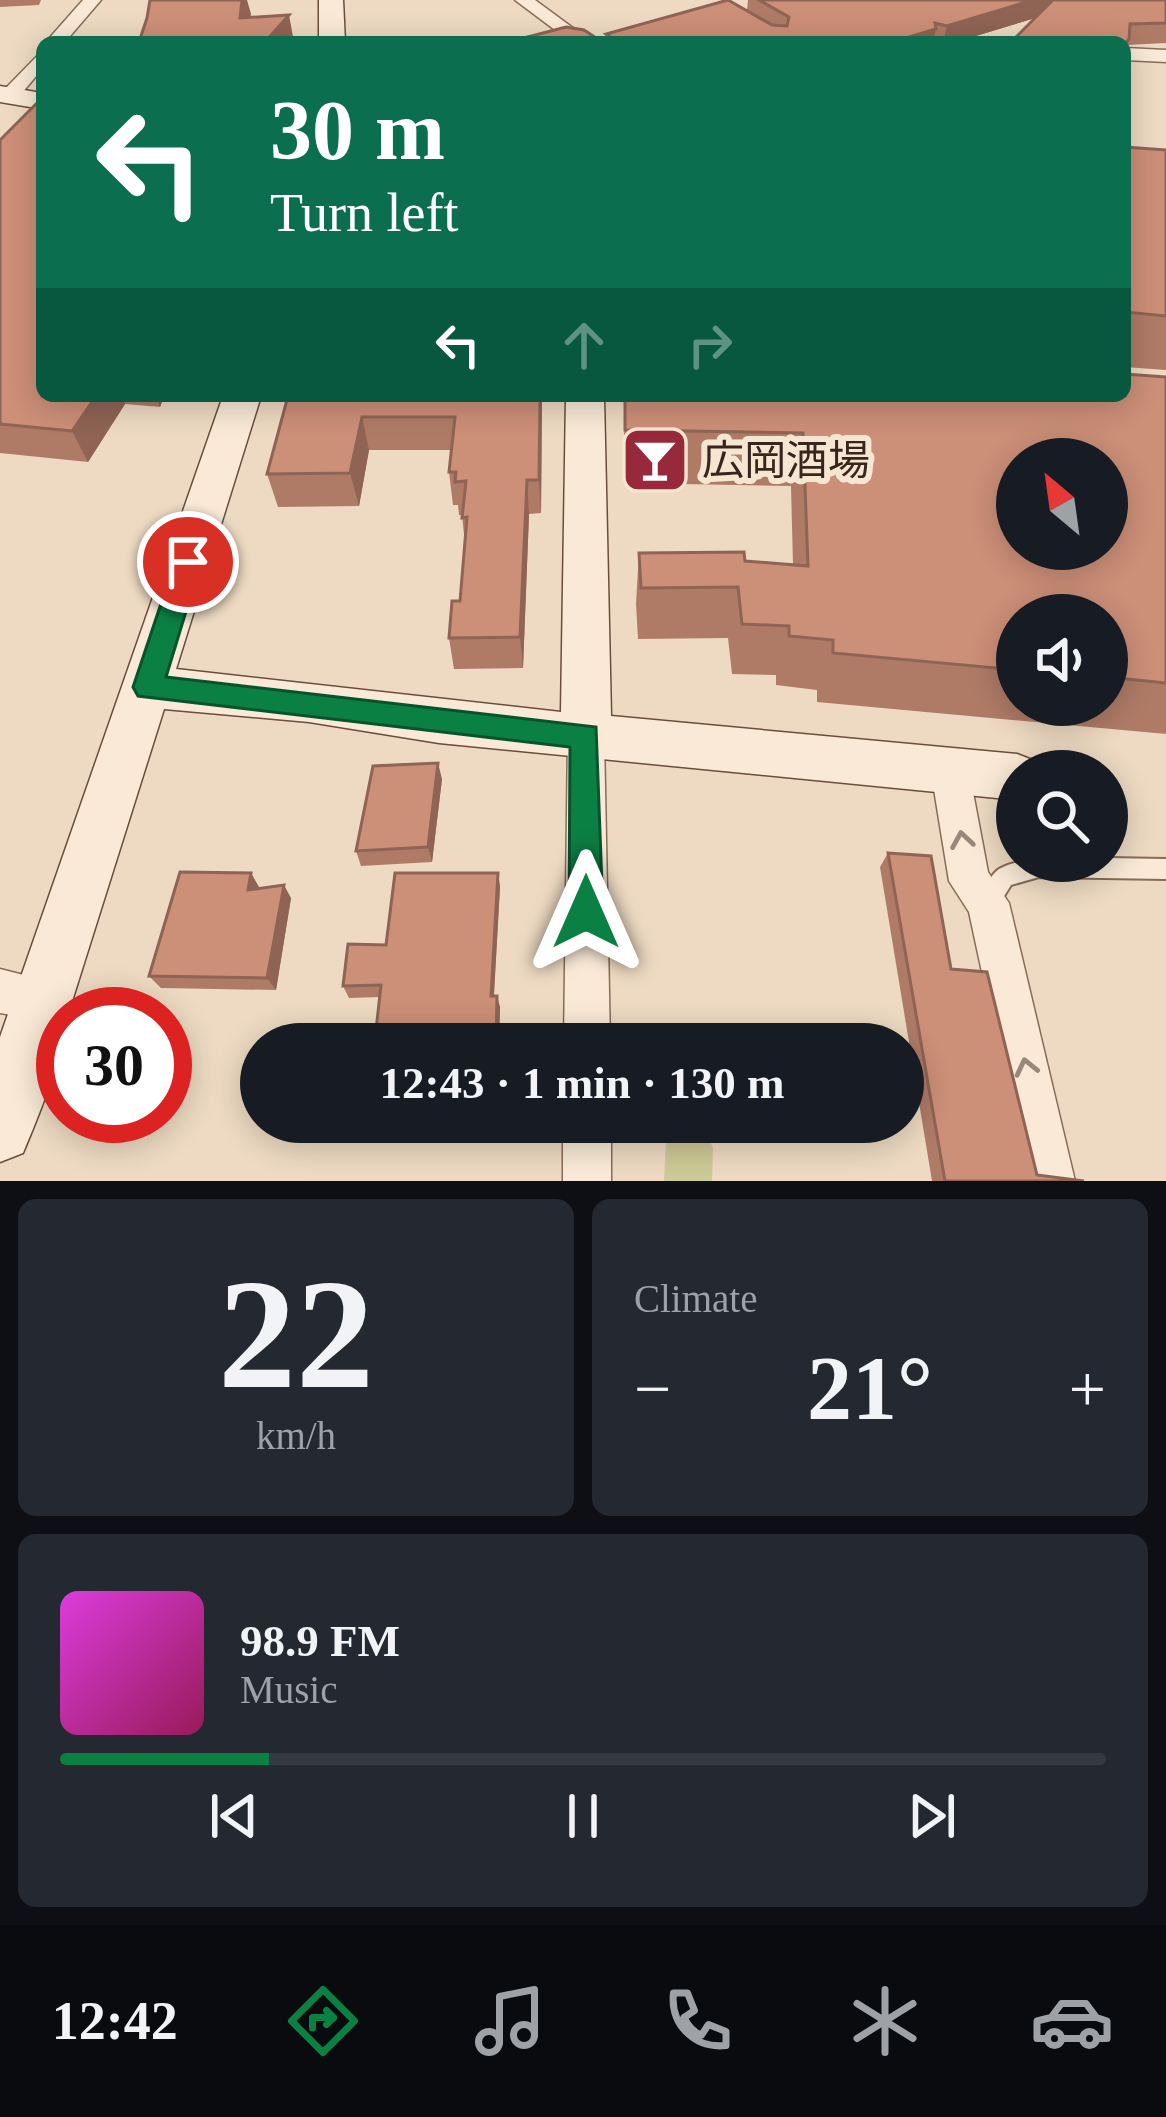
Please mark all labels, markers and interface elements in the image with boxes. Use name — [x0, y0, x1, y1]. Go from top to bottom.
icon: left — [72, 84, 228, 240]
text: 30 m — [270, 84, 445, 177]
text: Turn left — [270, 183, 459, 243]
icon: left — [425, 312, 491, 378]
icon: ahead — [551, 312, 617, 378]
icon: right — [677, 312, 743, 378]
bar icon: 広岡酒場 — [620, 425, 690, 495]
place label: 広岡酒場 — [702, 438, 870, 484]
north arrow — [996, 438, 1128, 570]
map controls — [996, 438, 1128, 882]
pin — [137, 511, 239, 613]
icon: arrive — [155, 529, 221, 595]
button: sound — [996, 594, 1128, 726]
button: search — [996, 750, 1128, 882]
one-way arrow — [950, 831, 976, 850]
position arrow — [523, 849, 649, 975]
speed limit sign: 30 — [36, 987, 192, 1143]
one-way arrow — [1015, 1057, 1040, 1077]
text: 12:43 · 1 min · 130 m — [380, 1058, 785, 1108]
text: 22 — [218, 1248, 374, 1421]
text: Climate — [634, 1277, 757, 1320]
text: 21° — [807, 1339, 933, 1438]
text: − — [634, 1352, 671, 1425]
text: + — [1069, 1352, 1106, 1425]
text: km/h — [256, 1414, 336, 1457]
text: 98.9 FM — [240, 1616, 400, 1666]
text: Music — [240, 1668, 338, 1711]
icon: previous — [201, 1783, 267, 1849]
icon: pause — [550, 1783, 616, 1849]
icon: next — [899, 1783, 965, 1849]
icon: directions — [281, 1979, 365, 2063]
icon: music — [468, 1979, 552, 2063]
icon: phone — [656, 1979, 740, 2063]
icon: climate — [843, 1979, 927, 2063]
icon: car — [1030, 1979, 1114, 2063]
text: 12:42 — [52, 1991, 178, 2051]

